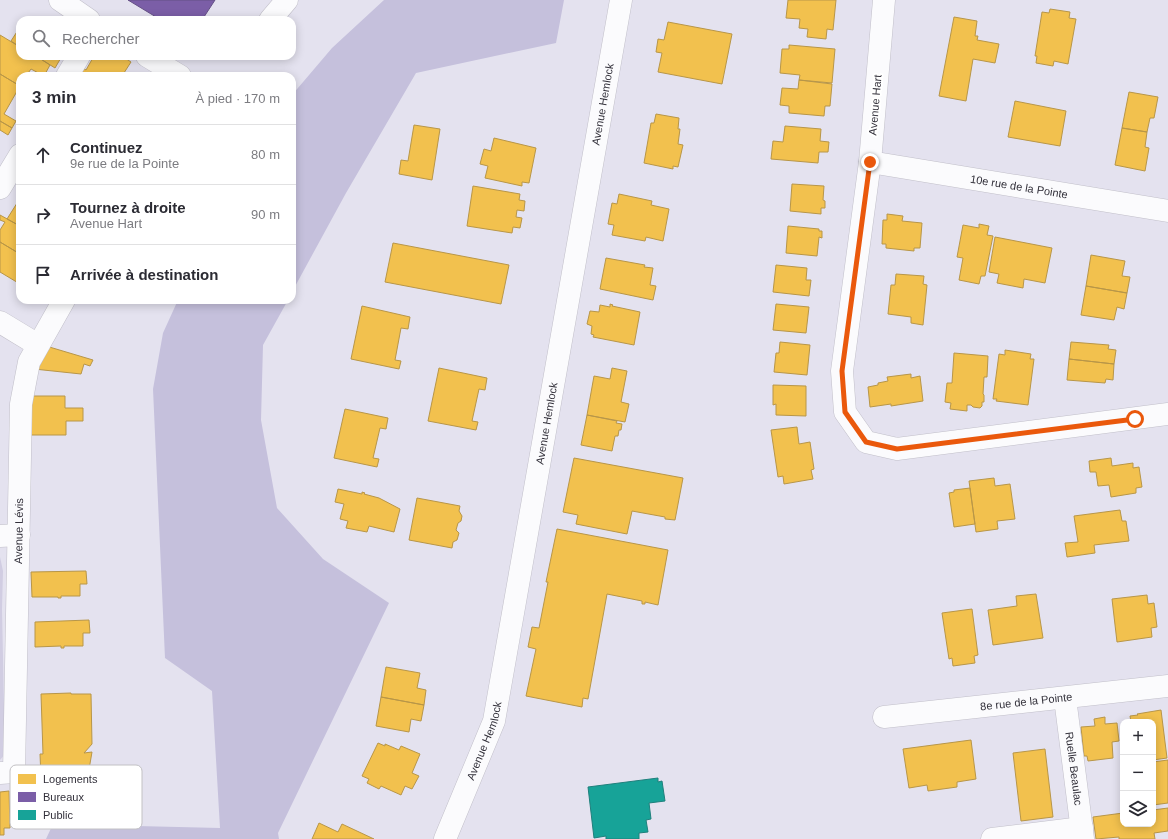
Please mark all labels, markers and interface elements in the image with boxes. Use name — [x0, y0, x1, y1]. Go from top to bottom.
search box — [16, 16, 296, 60]
icon: search — [30, 27, 52, 49]
text: Rechercher — [62, 30, 140, 47]
street label: Avenue Hemlock — [590, 62, 616, 146]
street label: Avenue Hart — [866, 74, 884, 136]
text: 3 min — [32, 88, 76, 107]
text: À pied · 170 m — [195, 91, 280, 106]
text: Continuez — [70, 139, 143, 156]
icon: ahead — [32, 144, 54, 166]
text: 80 m — [251, 147, 280, 162]
route end — [861, 153, 879, 171]
text: 9e rue de la Pointe — [70, 156, 179, 171]
street label: 10e rue de la Pointe — [969, 173, 1069, 200]
text: Tournez à droite — [70, 199, 186, 216]
icon: right — [32, 204, 54, 226]
text: 90 m — [251, 207, 280, 222]
text: Avenue Hart — [70, 216, 142, 231]
icon: arrive — [32, 264, 54, 286]
text: Arrivée à destination — [70, 266, 218, 283]
street label: Avenue Hemlock — [533, 381, 560, 465]
route start — [1126, 410, 1144, 428]
street label: Avenue Lévis — [12, 498, 25, 564]
street label: 8e rue de la Pointe — [980, 691, 1073, 712]
street label: Avenue Hemlock — [464, 700, 503, 782]
map controls — [1120, 719, 1156, 827]
button: + — [1120, 719, 1156, 755]
street label: Ruelle Beaulac — [1063, 731, 1085, 806]
button: − — [1120, 755, 1156, 791]
legend — [10, 765, 142, 829]
text: Logements — [43, 773, 98, 785]
text: Bureaux — [43, 791, 84, 803]
button: layers — [1120, 791, 1156, 827]
text: Public — [43, 809, 73, 821]

